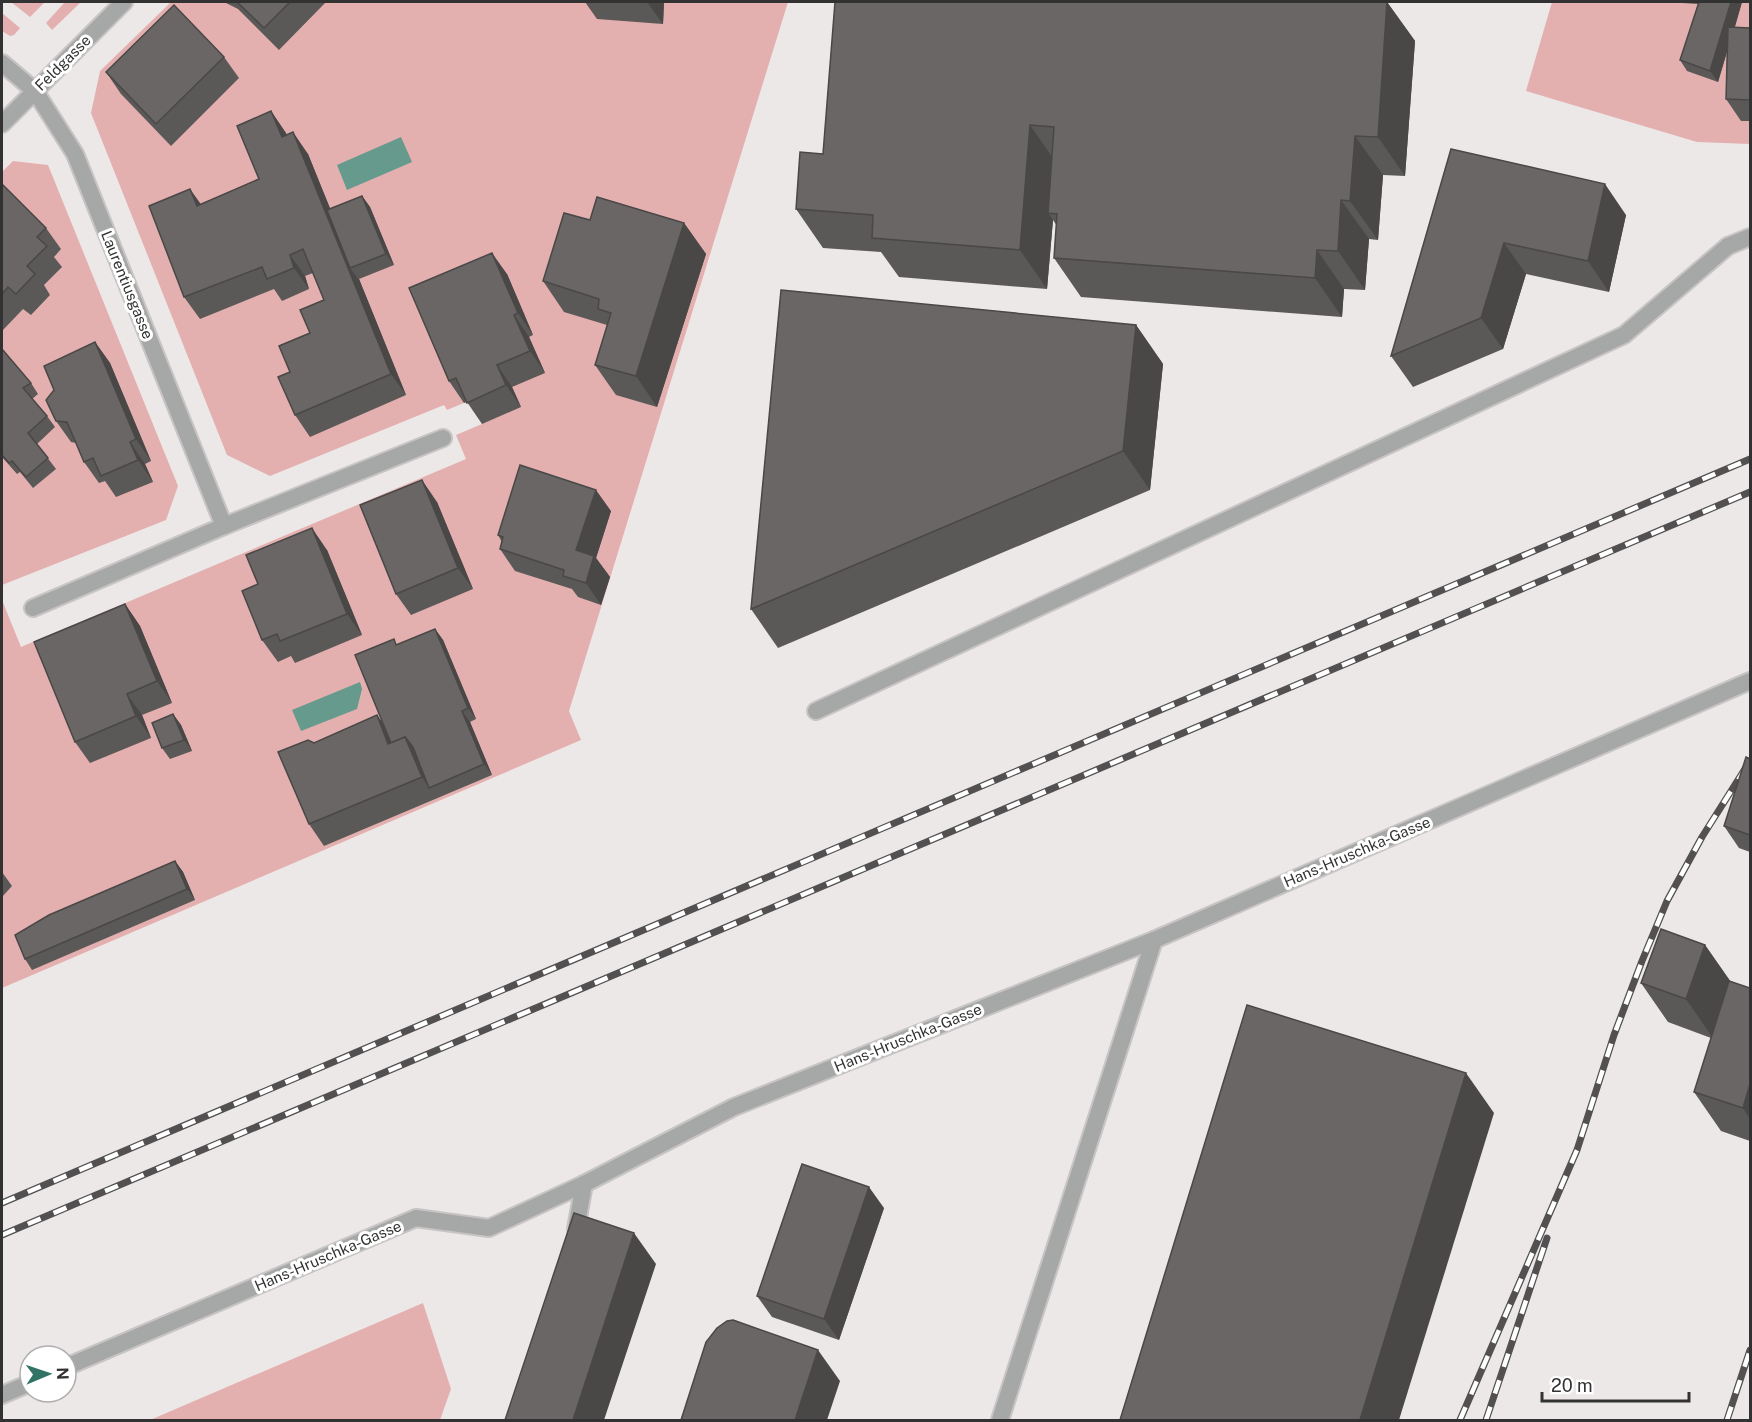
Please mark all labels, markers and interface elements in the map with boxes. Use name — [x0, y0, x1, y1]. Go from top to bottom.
street label: Feldgasse — [31, 31, 94, 94]
street label: Laurentiusgasse — [98, 228, 157, 341]
street label: Hans-Hruschka-Gasse — [1281, 813, 1433, 890]
street label: Hans-Hruschka-Gasse — [832, 1000, 984, 1075]
street label: Hans-Hruschka-Gasse — [252, 1217, 404, 1294]
north arrow — [18, 1344, 78, 1404]
scale bar — [1542, 1365, 1689, 1403]
text: N — [53, 1367, 72, 1380]
text: 20 m — [1551, 1375, 1593, 1396]

